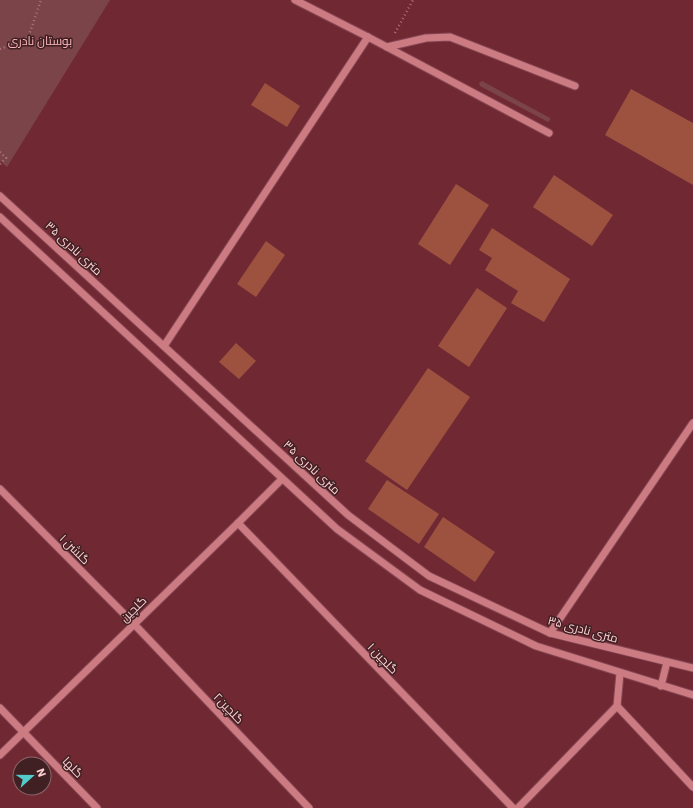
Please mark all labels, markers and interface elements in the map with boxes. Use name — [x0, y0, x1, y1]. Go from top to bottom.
park label: بوستان نادری — [8, 33, 72, 48]
street label: ۳۵ متری نادری — [42, 218, 106, 278]
street label: ۳۵ متری نادری — [280, 437, 344, 497]
street label: گلشن ۱ — [57, 531, 93, 567]
street label: گلچین — [117, 593, 151, 627]
street label: ۳۵ متری نادری — [546, 612, 620, 646]
street label: گلچین ۱ — [363, 639, 401, 678]
street label: گلچین۲ — [209, 689, 247, 728]
street label: گلها — [60, 753, 86, 781]
north arrow — [12, 756, 52, 796]
text: N — [33, 766, 49, 779]

